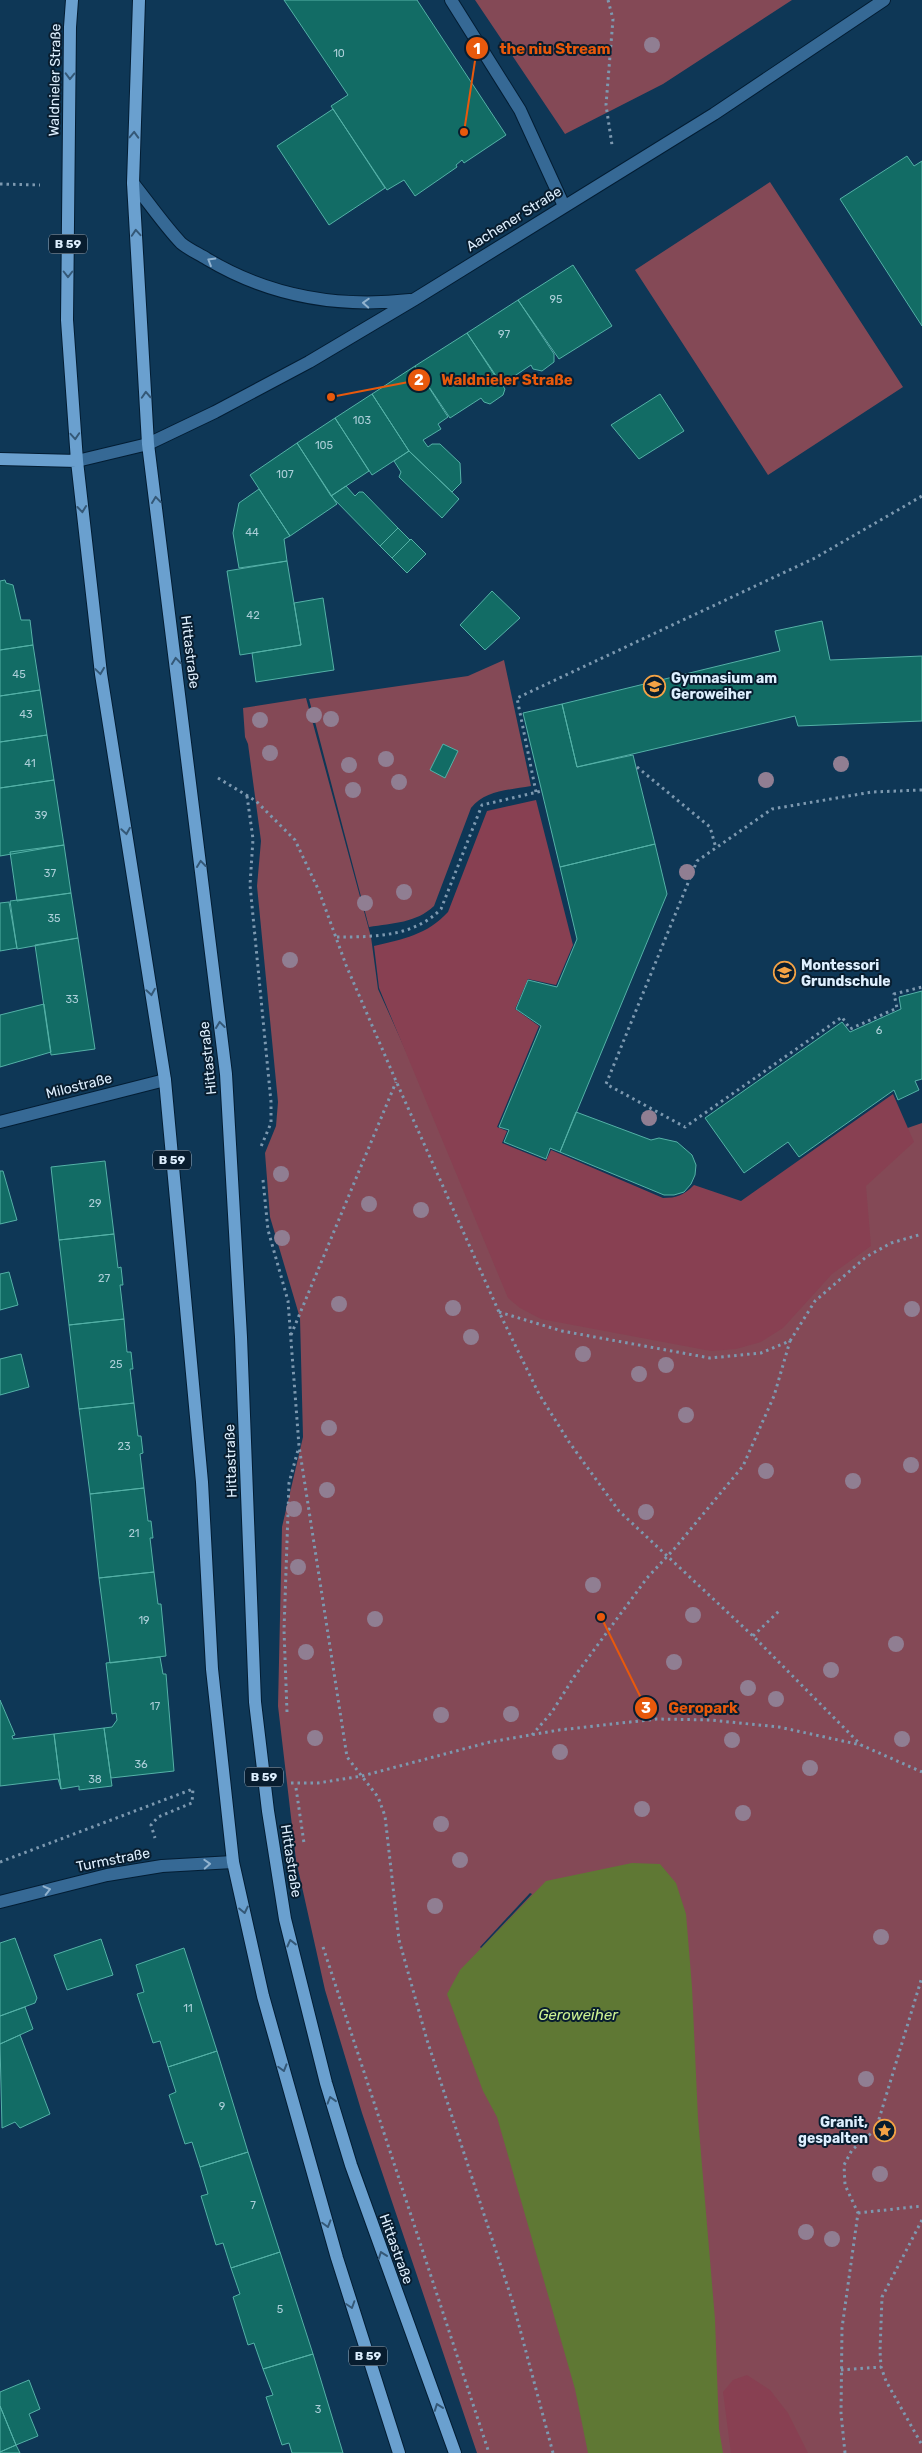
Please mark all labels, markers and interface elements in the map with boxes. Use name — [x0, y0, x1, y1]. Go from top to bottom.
street label: Waldnieler Straße — [46, 23, 64, 137]
callout: the niu Stream — [464, 33, 620, 63]
text: 1 — [473, 40, 481, 58]
text: the niu Stream — [500, 40, 610, 58]
house number: 10 — [333, 47, 345, 60]
one-way arrow — [64, 72, 75, 80]
one-way arrow — [129, 130, 140, 138]
street label: Aachener Straße — [463, 183, 565, 255]
one-way arrow — [130, 229, 141, 237]
road number: B 59 — [49, 234, 87, 253]
one-way arrow — [208, 258, 217, 268]
one-way arrow — [62, 270, 73, 278]
house number: 95 — [549, 293, 563, 306]
one-way arrow — [362, 297, 370, 308]
house number: 97 — [498, 328, 510, 341]
callout: Waldnieler Straße — [406, 365, 583, 395]
text: 2 — [414, 371, 424, 389]
text: Waldnieler Straße — [441, 371, 573, 389]
one-way arrow — [140, 391, 151, 399]
house number: 103 — [353, 414, 372, 427]
one-way arrow — [70, 432, 81, 440]
house number: 105 — [315, 439, 334, 452]
house number: 107 — [276, 468, 294, 481]
one-way arrow — [151, 496, 161, 504]
one-way arrow — [76, 506, 87, 514]
house number: 44 — [245, 526, 259, 539]
house number: 42 — [246, 609, 260, 622]
street label: Hittastraße — [177, 614, 203, 690]
one-way arrow — [172, 657, 182, 666]
one-way arrow — [95, 666, 105, 675]
house number: 45 — [12, 668, 26, 681]
place label: Gymnasium am Geroweiher — [671, 670, 777, 703]
school or university icon: Gymnasium am Geroweiher — [643, 674, 667, 698]
house number: 43 — [19, 708, 33, 721]
house number: 41 — [24, 757, 36, 770]
house number: 39 — [34, 809, 48, 822]
one-way arrow — [120, 827, 130, 836]
one-way arrow — [196, 859, 207, 867]
house number: 37 — [44, 867, 56, 880]
house number: 35 — [47, 912, 61, 925]
place label: Montessori Grundschule — [801, 957, 891, 990]
school or university icon: Montessori Grundschule — [773, 961, 797, 985]
one-way arrow — [145, 988, 156, 996]
house number: 33 — [65, 993, 79, 1006]
street label: Hittastraße — [196, 1020, 220, 1096]
one-way arrow — [215, 1021, 226, 1029]
house number: 6 — [876, 1024, 883, 1037]
street label: Milostraße — [44, 1070, 114, 1102]
road number: B 59 — [153, 1150, 191, 1170]
house number: 29 — [89, 1197, 101, 1210]
house number: 27 — [98, 1272, 110, 1285]
house number: 25 — [110, 1358, 123, 1371]
street label: Hittastraße — [221, 1424, 241, 1498]
house number: 23 — [117, 1440, 131, 1453]
house number: 21 — [128, 1527, 140, 1540]
house number: 19 — [138, 1614, 150, 1627]
callout: Geropark — [634, 1693, 748, 1723]
text: 3 — [641, 1699, 651, 1717]
text: Geropark — [668, 1699, 738, 1717]
house number: 17 — [150, 1700, 161, 1713]
house number: 36 — [134, 1758, 148, 1771]
road number: B 59 — [245, 1768, 283, 1786]
house number: 38 — [88, 1773, 102, 1786]
street label: Hittastraße — [277, 1823, 305, 1899]
street label: Turmstraße — [75, 1844, 151, 1875]
one-way arrow — [203, 1858, 211, 1869]
one-way arrow — [43, 1885, 52, 1896]
one-way arrow — [238, 1906, 249, 1914]
one-way arrow — [286, 1938, 297, 1947]
house number: 11 — [183, 2002, 193, 2015]
water label: Geroweiher — [538, 2006, 619, 2024]
one-way arrow — [277, 2063, 288, 2072]
one-way arrow — [327, 2097, 337, 2105]
house number: 9 — [219, 2100, 225, 2113]
place label: Granit, gespalten — [798, 2114, 868, 2147]
place icon: Granit, gespalten — [872, 2118, 896, 2142]
house number: 7 — [250, 2199, 256, 2212]
street label: Hittastraße — [375, 2211, 417, 2287]
one-way arrow — [321, 2220, 332, 2228]
one-way arrow — [378, 2251, 388, 2259]
one-way arrow — [346, 2300, 356, 2308]
house number: 5 — [277, 2303, 284, 2316]
road number: B 59 — [349, 2346, 387, 2366]
house number: 3 — [315, 2403, 322, 2416]
one-way arrow — [434, 2403, 444, 2412]

